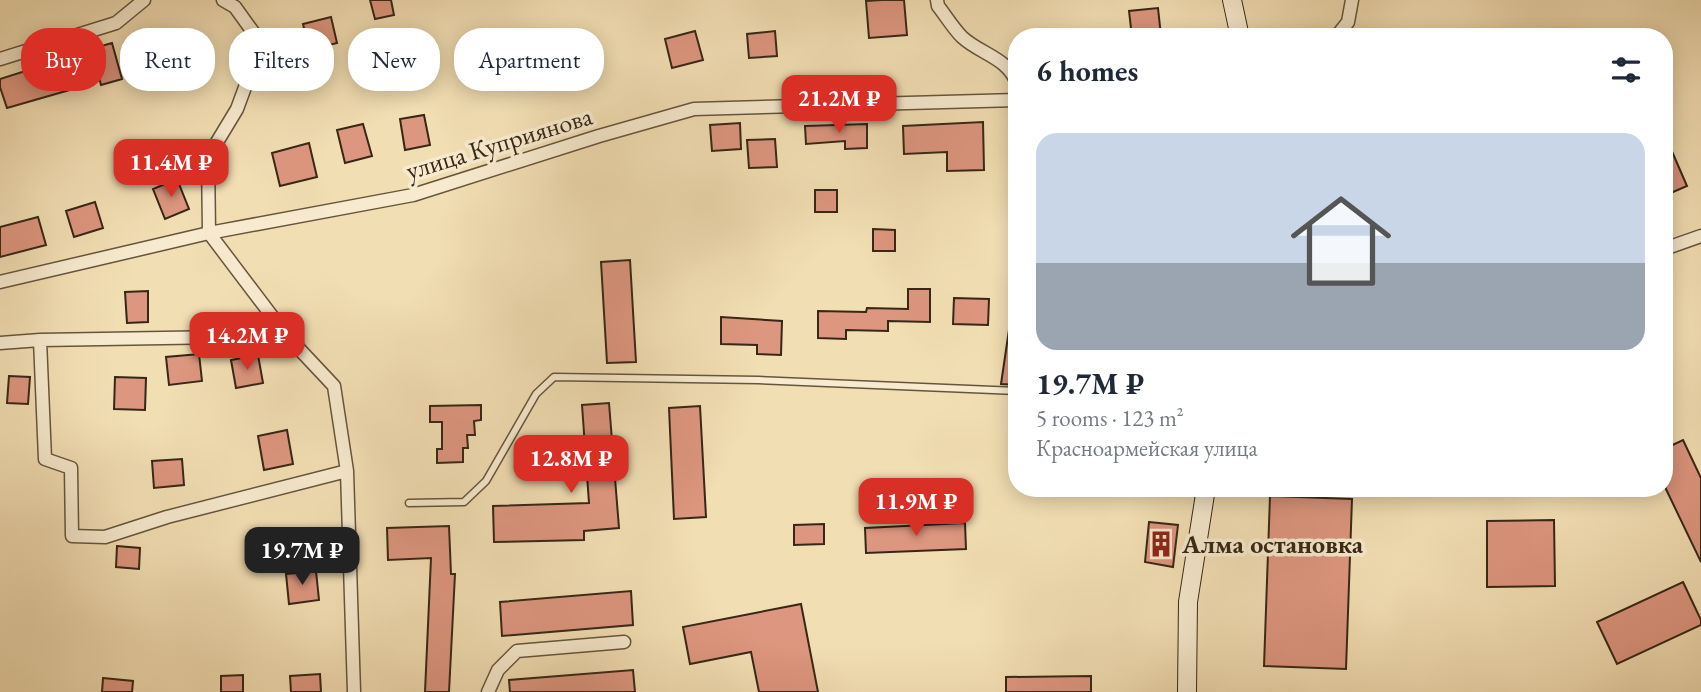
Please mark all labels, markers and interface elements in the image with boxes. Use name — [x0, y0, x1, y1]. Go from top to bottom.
chip: Buy — [21, 28, 106, 91]
chip: Rent — [120, 28, 215, 91]
chip: Filters — [229, 28, 334, 91]
chip: New — [348, 28, 440, 91]
chip: Apartment — [454, 28, 604, 91]
text: 6 homes — [1036, 51, 1138, 90]
icon: filters — [1607, 51, 1645, 89]
pin: 21.2M ₽ — [774, 76, 904, 135]
text: 21.2M ₽ — [798, 83, 880, 113]
street label: улица Куприянова — [402, 98, 597, 187]
pin: 11.4M ₽ — [106, 140, 236, 199]
text: 11.4M ₽ — [130, 147, 212, 177]
icon: home — [1278, 178, 1404, 304]
pin: 14.2M ₽ — [182, 312, 312, 372]
text: 14.2M ₽ — [206, 320, 288, 350]
text: 19.7M ₽ — [1036, 364, 1144, 403]
text: 5 rooms · 123 m² — [1036, 403, 1184, 433]
text: Красноармейская улица — [1036, 433, 1258, 463]
pin: 12.8M ₽ — [506, 435, 636, 495]
text: 12.8M ₽ — [530, 443, 612, 473]
pin: 11.9M ₽ — [851, 478, 981, 538]
text: 11.9M ₽ — [875, 486, 957, 516]
place label: Алма остановка — [1181, 527, 1364, 561]
pin: 19.7M ₽ — [237, 528, 367, 587]
building icon: Алма остановка — [1146, 529, 1176, 559]
text: 19.7M ₽ — [261, 535, 343, 565]

